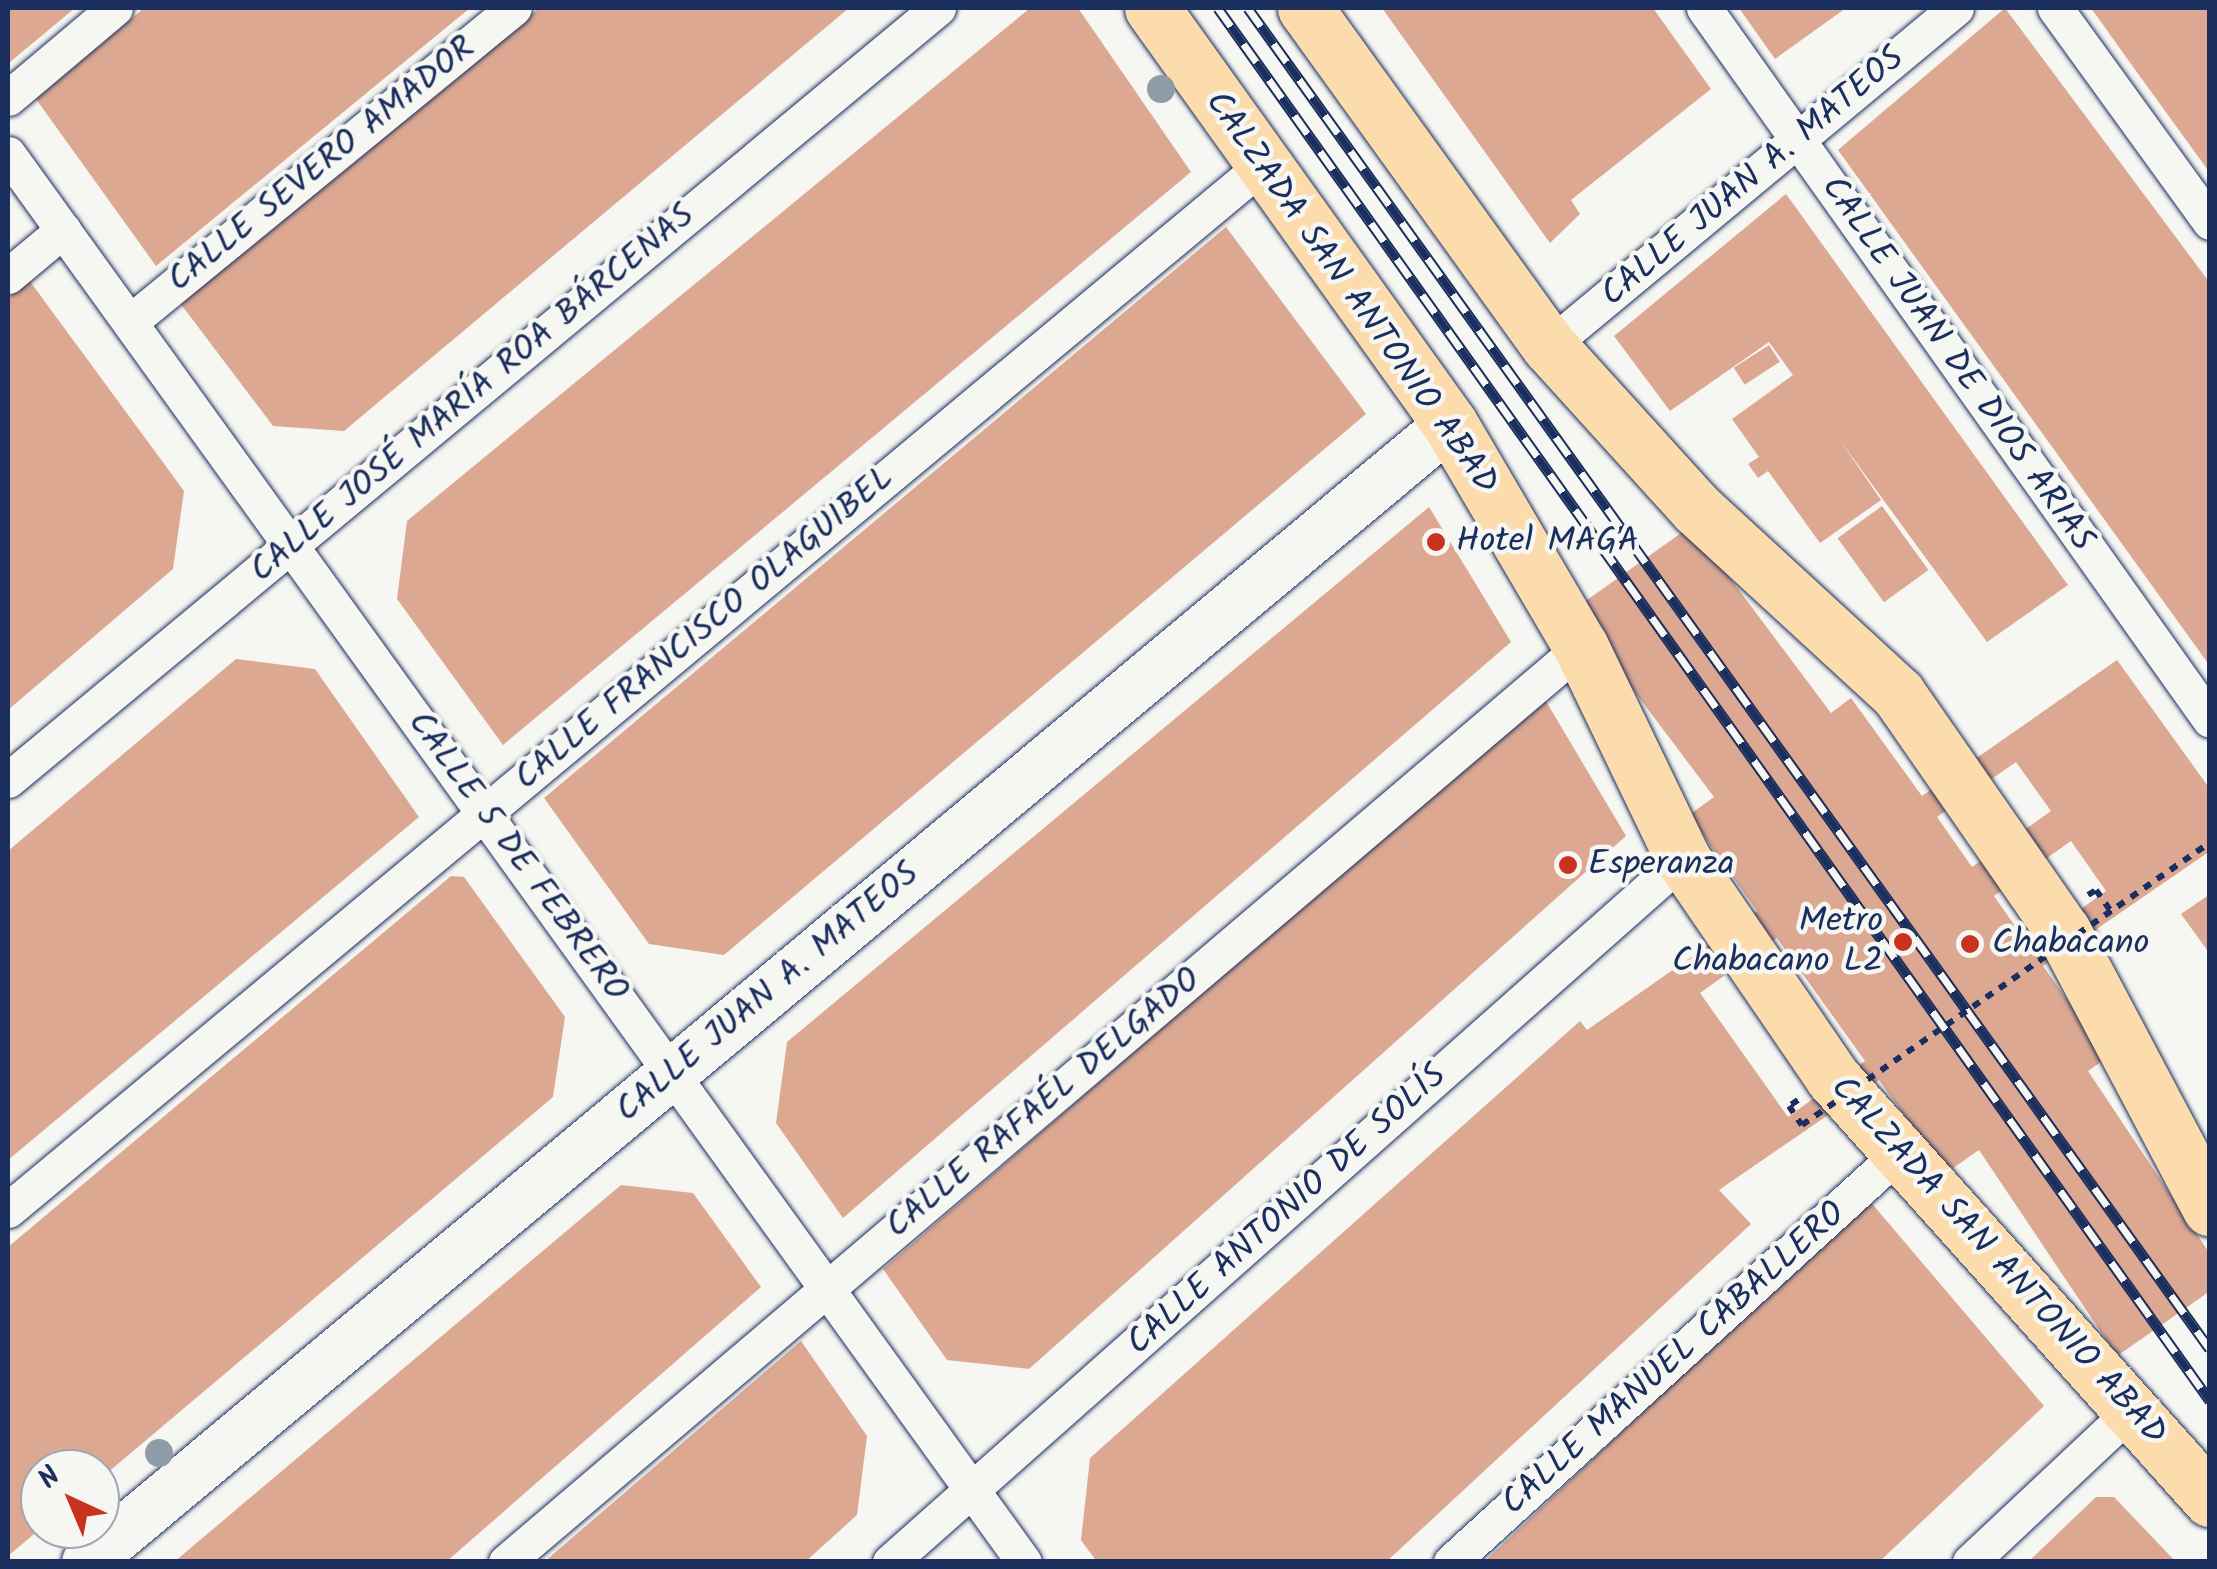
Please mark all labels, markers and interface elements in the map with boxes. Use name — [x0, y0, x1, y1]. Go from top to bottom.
street label: CALLE SEVERO AMADOR — [160, 28, 484, 302]
street label: CALLE JUAN A. MATEOS — [1593, 38, 1913, 316]
street label: CALZADA SAN ANTONIO ABAD — [1195, 83, 1507, 503]
street label: CALLE JUAN DE DIOS ARIAS — [1811, 168, 2103, 560]
street label: CALLE JOSÉ MARÍA ROA BÁRCENAS — [242, 195, 704, 593]
street label: CALLE FRANCISCO OLAGUIBEL — [507, 458, 903, 800]
place label: Hotel MAGA — [1456, 521, 1639, 563]
marker: Hotel MAGA — [1425, 531, 1447, 553]
street label: CALLE 5 DE FEBRERO — [398, 704, 636, 1010]
place label: Esperanza — [1588, 844, 1734, 886]
street label: CALLE JUAN A. MATEOS — [608, 854, 928, 1132]
marker: Esperanza — [1557, 854, 1579, 876]
place label: Metro Chabacano L2 — [1672, 901, 1883, 983]
place label: Chabacano — [1992, 923, 2149, 965]
marker: Metro Chabacano L2 — [1892, 931, 1914, 953]
marker: Chabacano — [1957, 931, 1983, 957]
street label: CALLE RAFAÉL DELGADO — [878, 960, 1210, 1248]
street label: CALLE ANTONIO DE SOLÍS — [1118, 1055, 1456, 1365]
street label: CALZADA SAN ANTONIO ABAD — [1821, 1068, 2175, 1454]
street label: CALLE MANUEL CABALLERO — [1493, 1193, 1855, 1525]
north arrow — [20, 1449, 120, 1549]
text: N — [28, 1456, 72, 1501]

